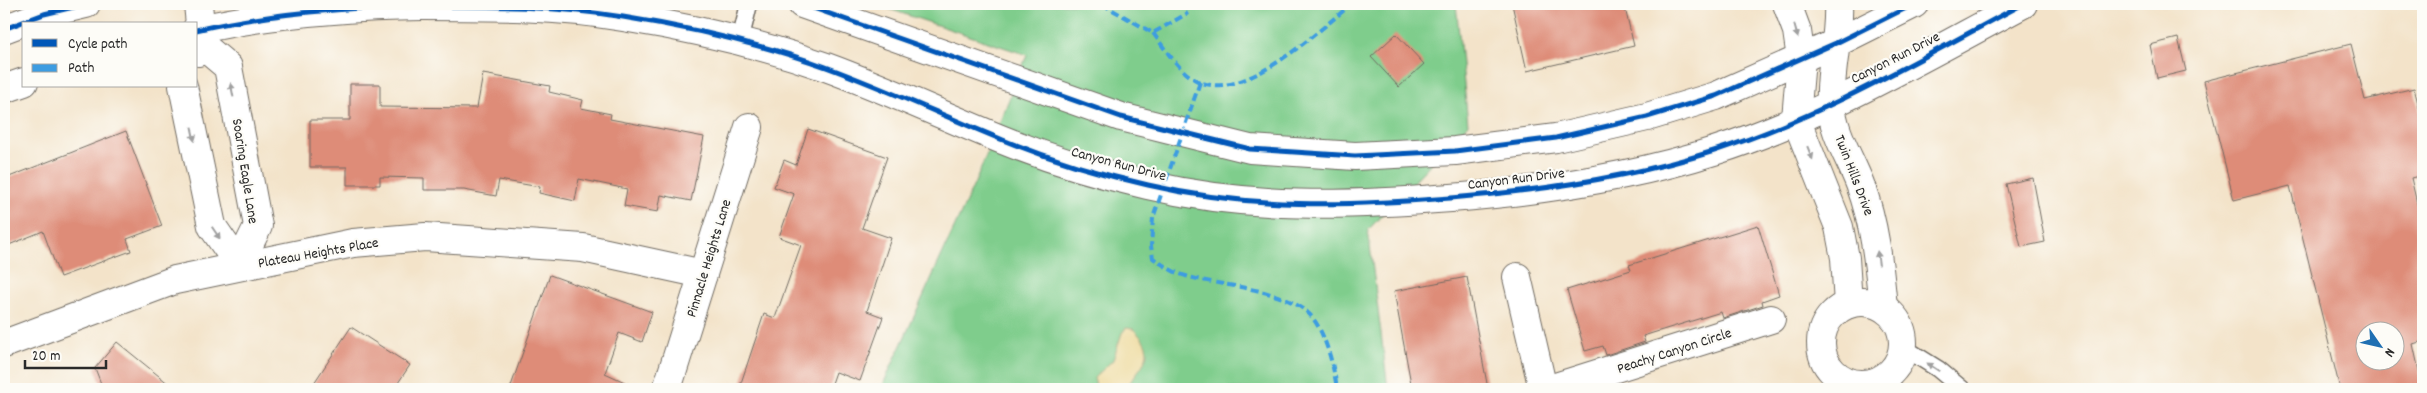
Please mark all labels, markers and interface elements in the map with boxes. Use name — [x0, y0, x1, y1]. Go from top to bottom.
legend — [22, 22, 198, 88]
one-way arrow — [1792, 23, 1800, 39]
street label: Canyon Run Drive — [1847, 27, 1945, 91]
text: Cycle path — [68, 34, 128, 56]
text: Path — [68, 58, 94, 80]
one-way arrow — [228, 82, 236, 97]
street label: Soaring Eagle Lane — [225, 117, 263, 226]
one-way arrow — [189, 126, 197, 142]
street label: Twin Hills Drive — [1828, 132, 1879, 220]
street label: Canyon Run Drive — [1069, 142, 1169, 188]
one-way arrow — [1806, 145, 1814, 160]
street label: Canyon Run Drive — [1467, 163, 1566, 197]
street label: Pinnacle Heights Lane — [681, 196, 738, 320]
one-way arrow — [212, 226, 221, 239]
street label: Plateau Heights Place — [256, 232, 381, 275]
one-way arrow — [1874, 250, 1882, 266]
north arrow — [2354, 320, 2404, 370]
street label: Peachy Canyon Circle — [1614, 323, 1735, 381]
scale bar — [25, 338, 106, 370]
text: N — [2379, 344, 2399, 361]
text: 20 m — [32, 346, 60, 368]
one-way arrow — [1927, 362, 1940, 372]

